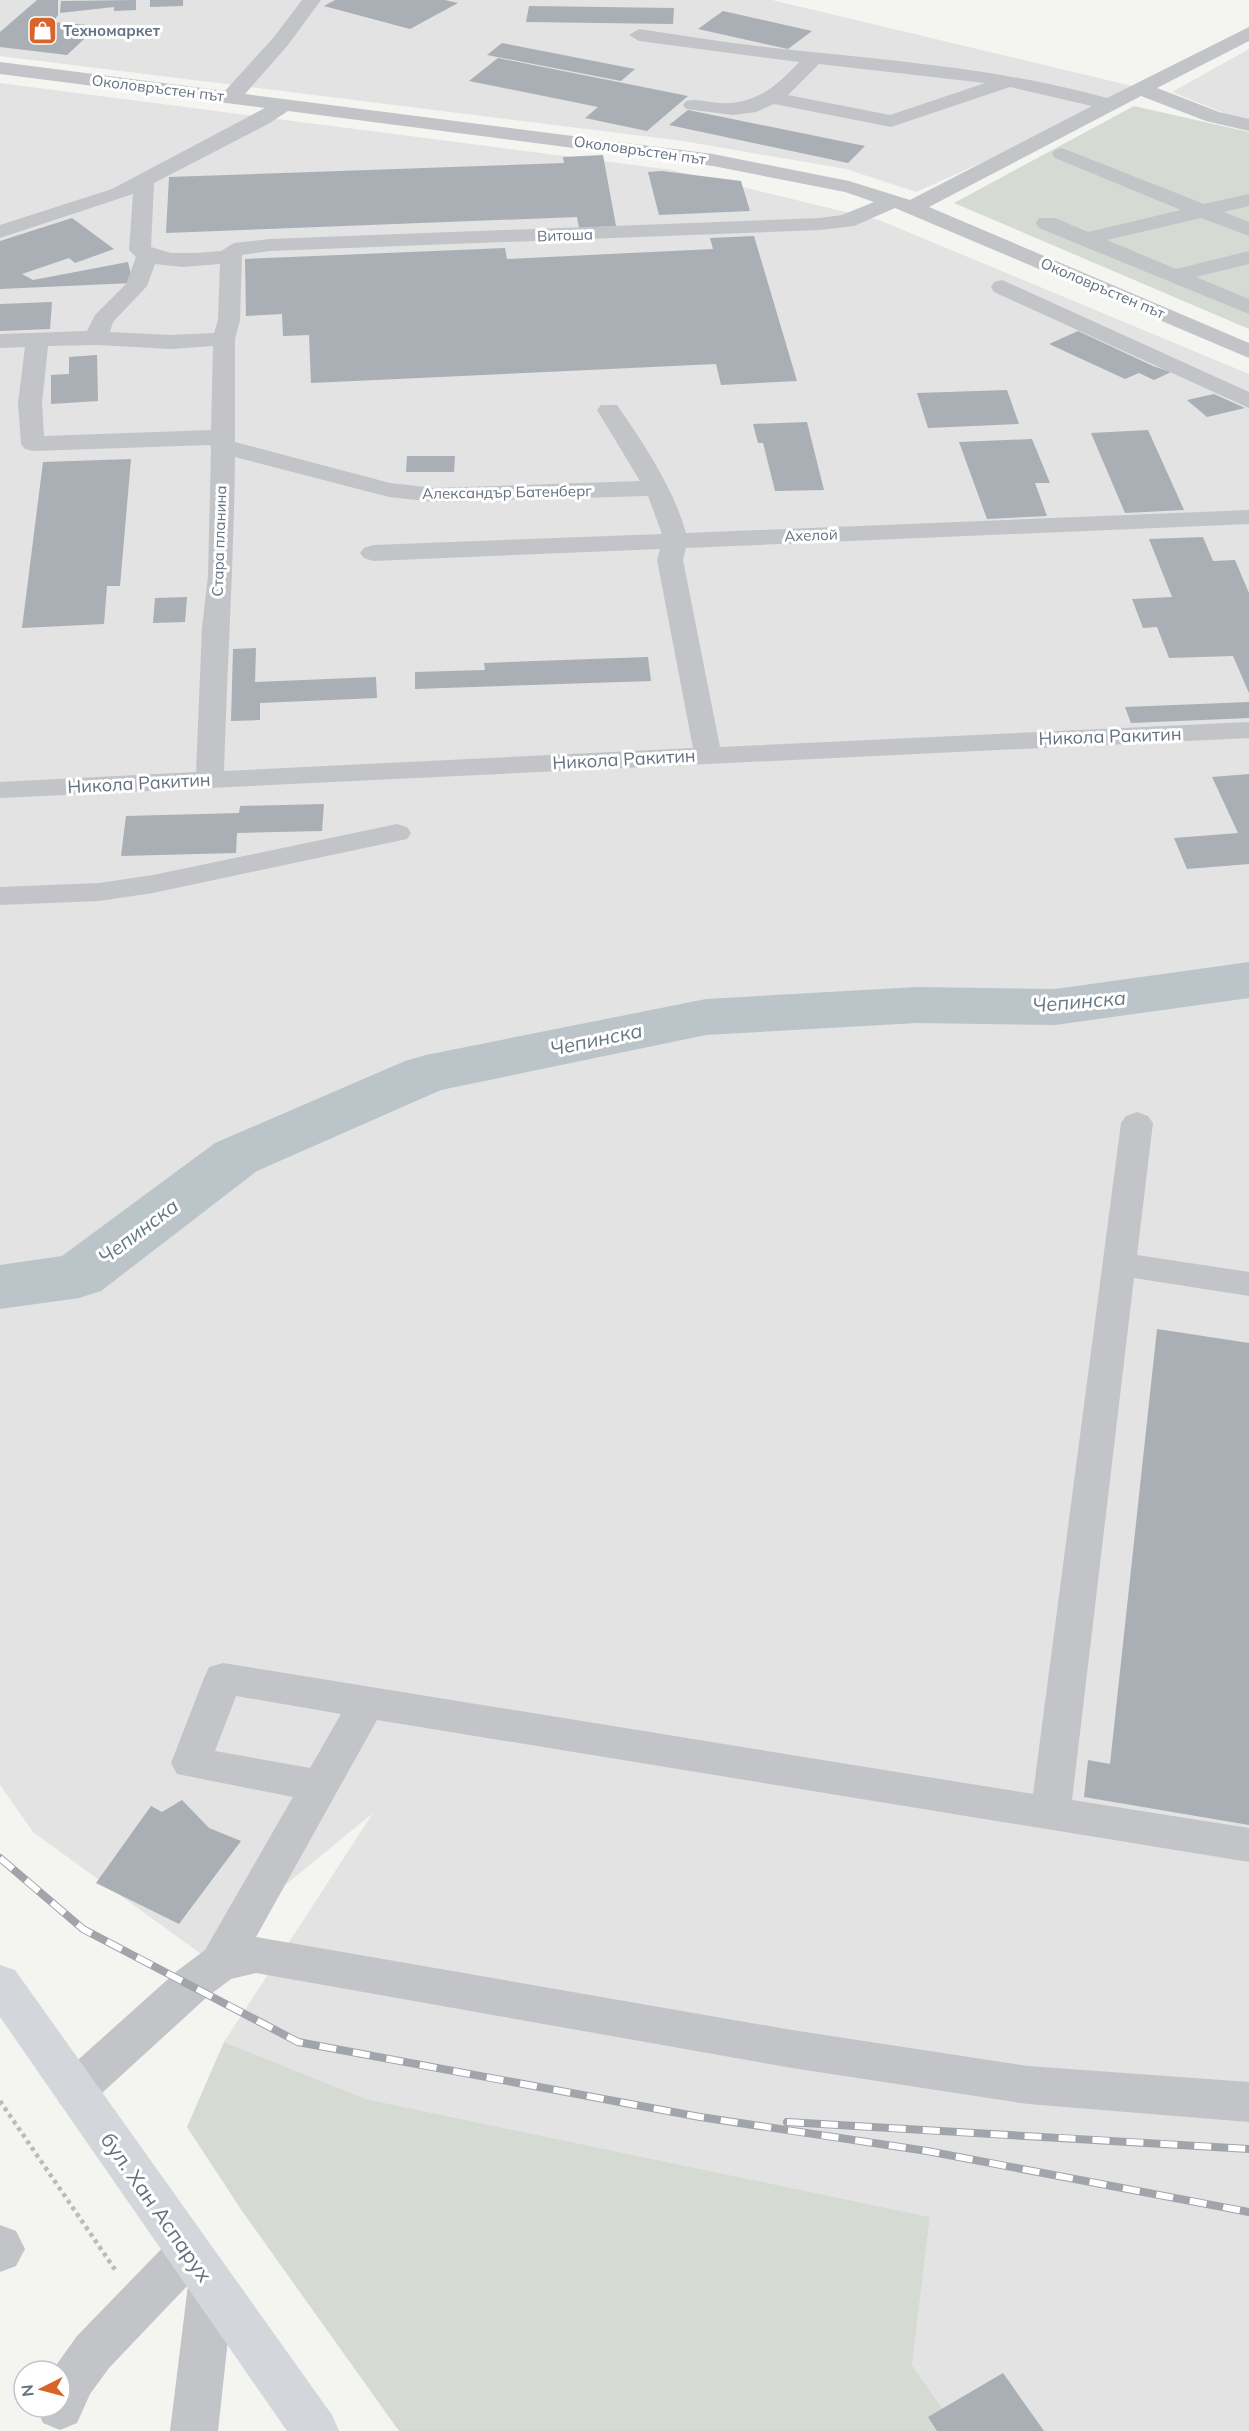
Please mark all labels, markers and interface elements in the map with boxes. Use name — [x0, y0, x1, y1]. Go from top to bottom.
shop icon: Техномаркет — [26, 14, 58, 46]
place label: Техномаркет — [63, 21, 161, 40]
street label: Околовръстен път — [91, 70, 225, 106]
street label: Околовръстен път — [573, 131, 707, 169]
street label: Витоша — [537, 225, 593, 245]
street label: Околовръстен път — [1038, 253, 1168, 323]
street label: Александър Батенберг — [422, 481, 592, 503]
street label: Стара планина — [208, 485, 230, 597]
street label: Ахелой — [784, 525, 838, 545]
street label: Никола Ракитин — [1038, 722, 1182, 750]
street label: Никола Ракитин — [552, 744, 696, 774]
street label: Никола Ракитин — [67, 768, 211, 798]
water label: Чепинска — [1031, 984, 1127, 1018]
water label: Чепинска — [548, 1017, 644, 1061]
water label: Чепинска — [93, 1193, 183, 1269]
street label: бул. Хан Аспарух — [96, 2127, 219, 2287]
north arrow — [12, 2359, 72, 2419]
text: N — [17, 2384, 38, 2398]

